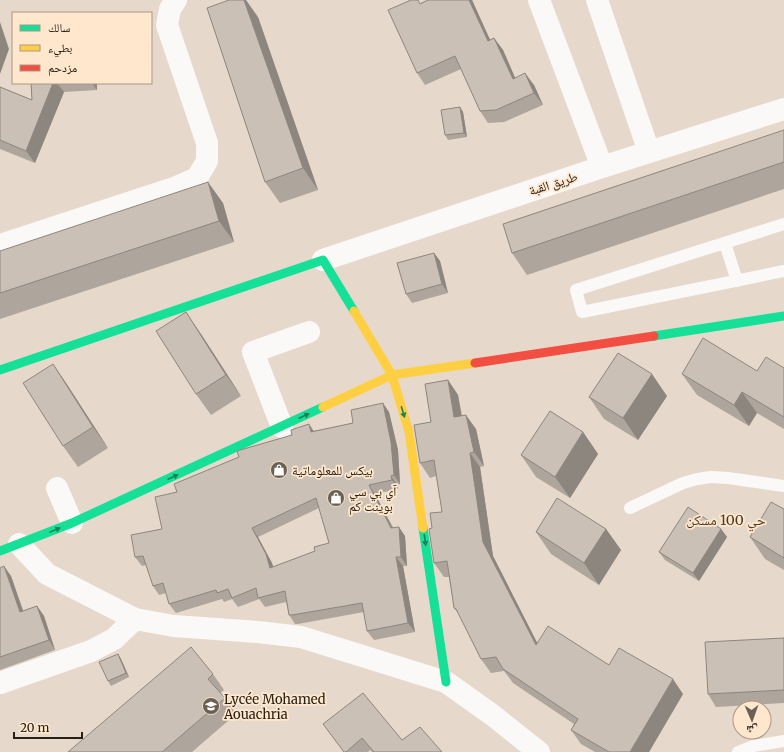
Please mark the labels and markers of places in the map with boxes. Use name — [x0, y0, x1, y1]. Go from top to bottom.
shop icon: بيكس للمعلوماتية — [269, 460, 289, 480]
place label: بيكس للمعلوماتية — [292, 462, 373, 479]
place label: آي بي سي بوينت كم — [349, 483, 397, 515]
shop icon: آي بي سي بوينت كم — [326, 488, 346, 508]
place label: Lycée Mohamed Aouachria — [223, 691, 326, 723]
school or university icon: Lycée Mohamed Aouachria — [201, 696, 221, 716]

